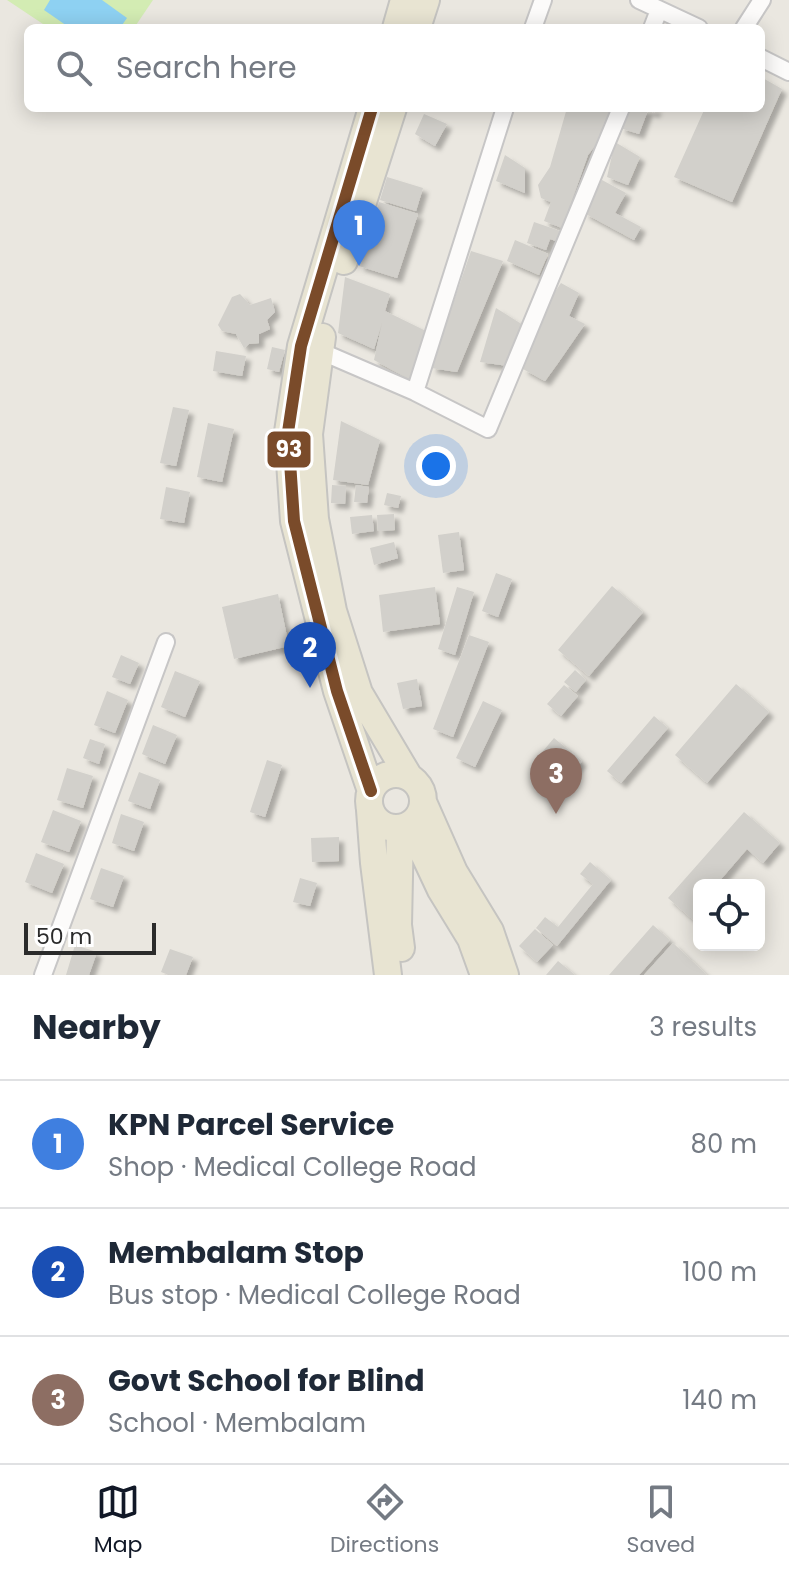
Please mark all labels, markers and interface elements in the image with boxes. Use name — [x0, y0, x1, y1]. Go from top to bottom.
search box — [24, 24, 765, 112]
icon: search — [52, 46, 96, 90]
text: Search here — [116, 46, 297, 89]
pin: 1 — [333, 200, 385, 266]
line badge: 93 — [266, 430, 312, 469]
text: 93 — [276, 434, 302, 465]
your location — [416, 446, 456, 486]
pin: 2 — [284, 622, 336, 688]
pin: 3 — [530, 748, 582, 814]
map controls — [693, 879, 765, 951]
button: locate — [693, 879, 765, 951]
scale bar — [24, 919, 156, 955]
text: 50 m — [36, 921, 92, 952]
text: Nearby — [32, 1003, 161, 1051]
text: 3 results — [649, 1009, 757, 1045]
text: KPN Parcel Service — [108, 1103, 394, 1146]
text: 1 — [53, 1126, 63, 1162]
text: 80 m — [691, 1126, 757, 1162]
text: Shop · Medical College Road — [108, 1149, 477, 1185]
text: Membalam Stop — [108, 1231, 364, 1274]
text: 2 — [51, 1254, 65, 1290]
text: 100 m — [682, 1254, 757, 1290]
text: Bus stop · Medical College Road — [108, 1277, 521, 1313]
text: Govt School for Blind — [108, 1359, 425, 1402]
text: 3 — [50, 1382, 66, 1418]
text: 140 m — [682, 1382, 757, 1418]
text: School · Membalam — [108, 1405, 366, 1441]
tab: Map — [94, 1480, 142, 1561]
tab: Directions — [330, 1480, 439, 1561]
tab: Saved — [627, 1480, 695, 1561]

